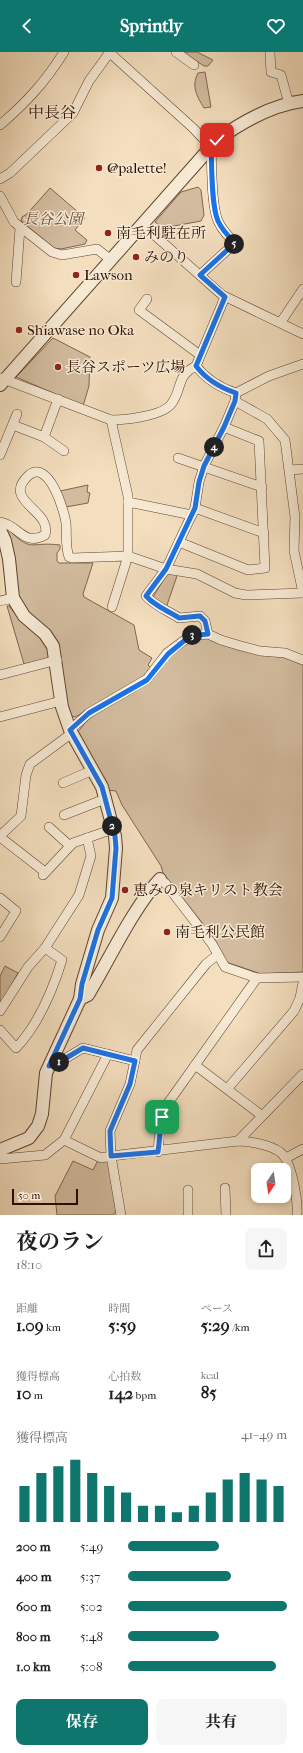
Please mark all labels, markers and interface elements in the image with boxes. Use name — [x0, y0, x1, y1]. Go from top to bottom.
icon: back — [16, 15, 38, 37]
icon: heart — [265, 15, 287, 37]
text: Sprintly — [120, 16, 183, 37]
district label: 中長谷 — [28, 103, 76, 122]
pin — [200, 123, 234, 157]
icon: check — [206, 129, 228, 151]
place label: @palette! — [107, 159, 167, 177]
marker: @palette! — [94, 163, 104, 173]
park label: 長谷公園 — [23, 210, 86, 228]
place label: 南毛利駐在所 — [116, 224, 206, 242]
marker: 南毛利駐在所 — [103, 228, 113, 238]
pin: 5 — [224, 234, 244, 254]
text: 5 — [232, 237, 236, 250]
place label: みのり — [144, 248, 189, 266]
marker: みのり — [131, 252, 141, 262]
place label: Lawson — [84, 266, 133, 284]
marker: Lawson — [71, 270, 81, 280]
place label: Shiawase no Oka — [27, 321, 135, 339]
marker: Shiawase no Oka — [14, 325, 24, 335]
place label: 長谷スポーツ広場 — [66, 358, 185, 376]
marker: 長谷スポーツ広場 — [53, 362, 63, 372]
pin: 4 — [204, 437, 224, 457]
text: 4 — [211, 440, 217, 453]
pin: 3 — [182, 625, 202, 645]
text: 3 — [190, 628, 194, 641]
pin: 2 — [102, 816, 122, 836]
text: 2 — [109, 819, 115, 832]
place label: 恵みの泉キリスト教会 — [133, 881, 283, 899]
marker: 恵みの泉キリスト教会 — [120, 885, 130, 895]
place label: 南毛利公民館 — [175, 923, 265, 941]
marker: 南毛利公民館 — [162, 927, 172, 937]
pin: 1 — [49, 1052, 69, 1072]
text: 1 — [57, 1055, 61, 1068]
pin — [145, 1100, 179, 1134]
icon: arrive — [151, 1106, 173, 1128]
north arrow — [251, 1163, 291, 1203]
map controls — [251, 1163, 291, 1203]
scale bar — [12, 1187, 78, 1206]
text: 50 m — [18, 1189, 40, 1202]
button: share — [245, 1228, 287, 1270]
text: 夜のラン — [16, 1229, 104, 1255]
text: 18:10 — [16, 1257, 42, 1272]
text: 距離 — [16, 1302, 38, 1315]
text: 時間 — [108, 1302, 130, 1315]
text: ペース — [201, 1302, 233, 1315]
text: 1.09 — [16, 1315, 44, 1335]
text: 5:59 — [108, 1315, 136, 1335]
text: 5:29 — [201, 1315, 230, 1335]
text: km — [44, 1321, 61, 1334]
text: /km — [230, 1321, 250, 1334]
text: kcal — [201, 1369, 219, 1382]
text: 獲得標高 — [16, 1370, 60, 1383]
text: 心拍数 — [108, 1370, 141, 1383]
text: 85 — [201, 1382, 217, 1402]
text: 10 — [16, 1383, 31, 1403]
text: 142 — [108, 1383, 133, 1403]
text: m — [31, 1389, 43, 1402]
text: bpm — [133, 1389, 156, 1402]
text: 41–49 m — [241, 1427, 287, 1442]
text: 獲得標高 — [16, 1430, 68, 1445]
text: 200 m — [16, 1539, 51, 1554]
text: 5:49 — [80, 1539, 103, 1554]
text: 400 m — [16, 1569, 52, 1584]
text: 5:37 — [80, 1569, 100, 1584]
text: 600 m — [16, 1599, 51, 1614]
text: 5:02 — [80, 1599, 103, 1614]
text: 800 m — [16, 1629, 50, 1644]
text: 5:48 — [80, 1629, 103, 1644]
text: 1.0 km — [16, 1659, 51, 1674]
text: 5:08 — [80, 1659, 102, 1674]
button: 保存 — [16, 1699, 148, 1745]
button: 共有 — [156, 1699, 287, 1745]

